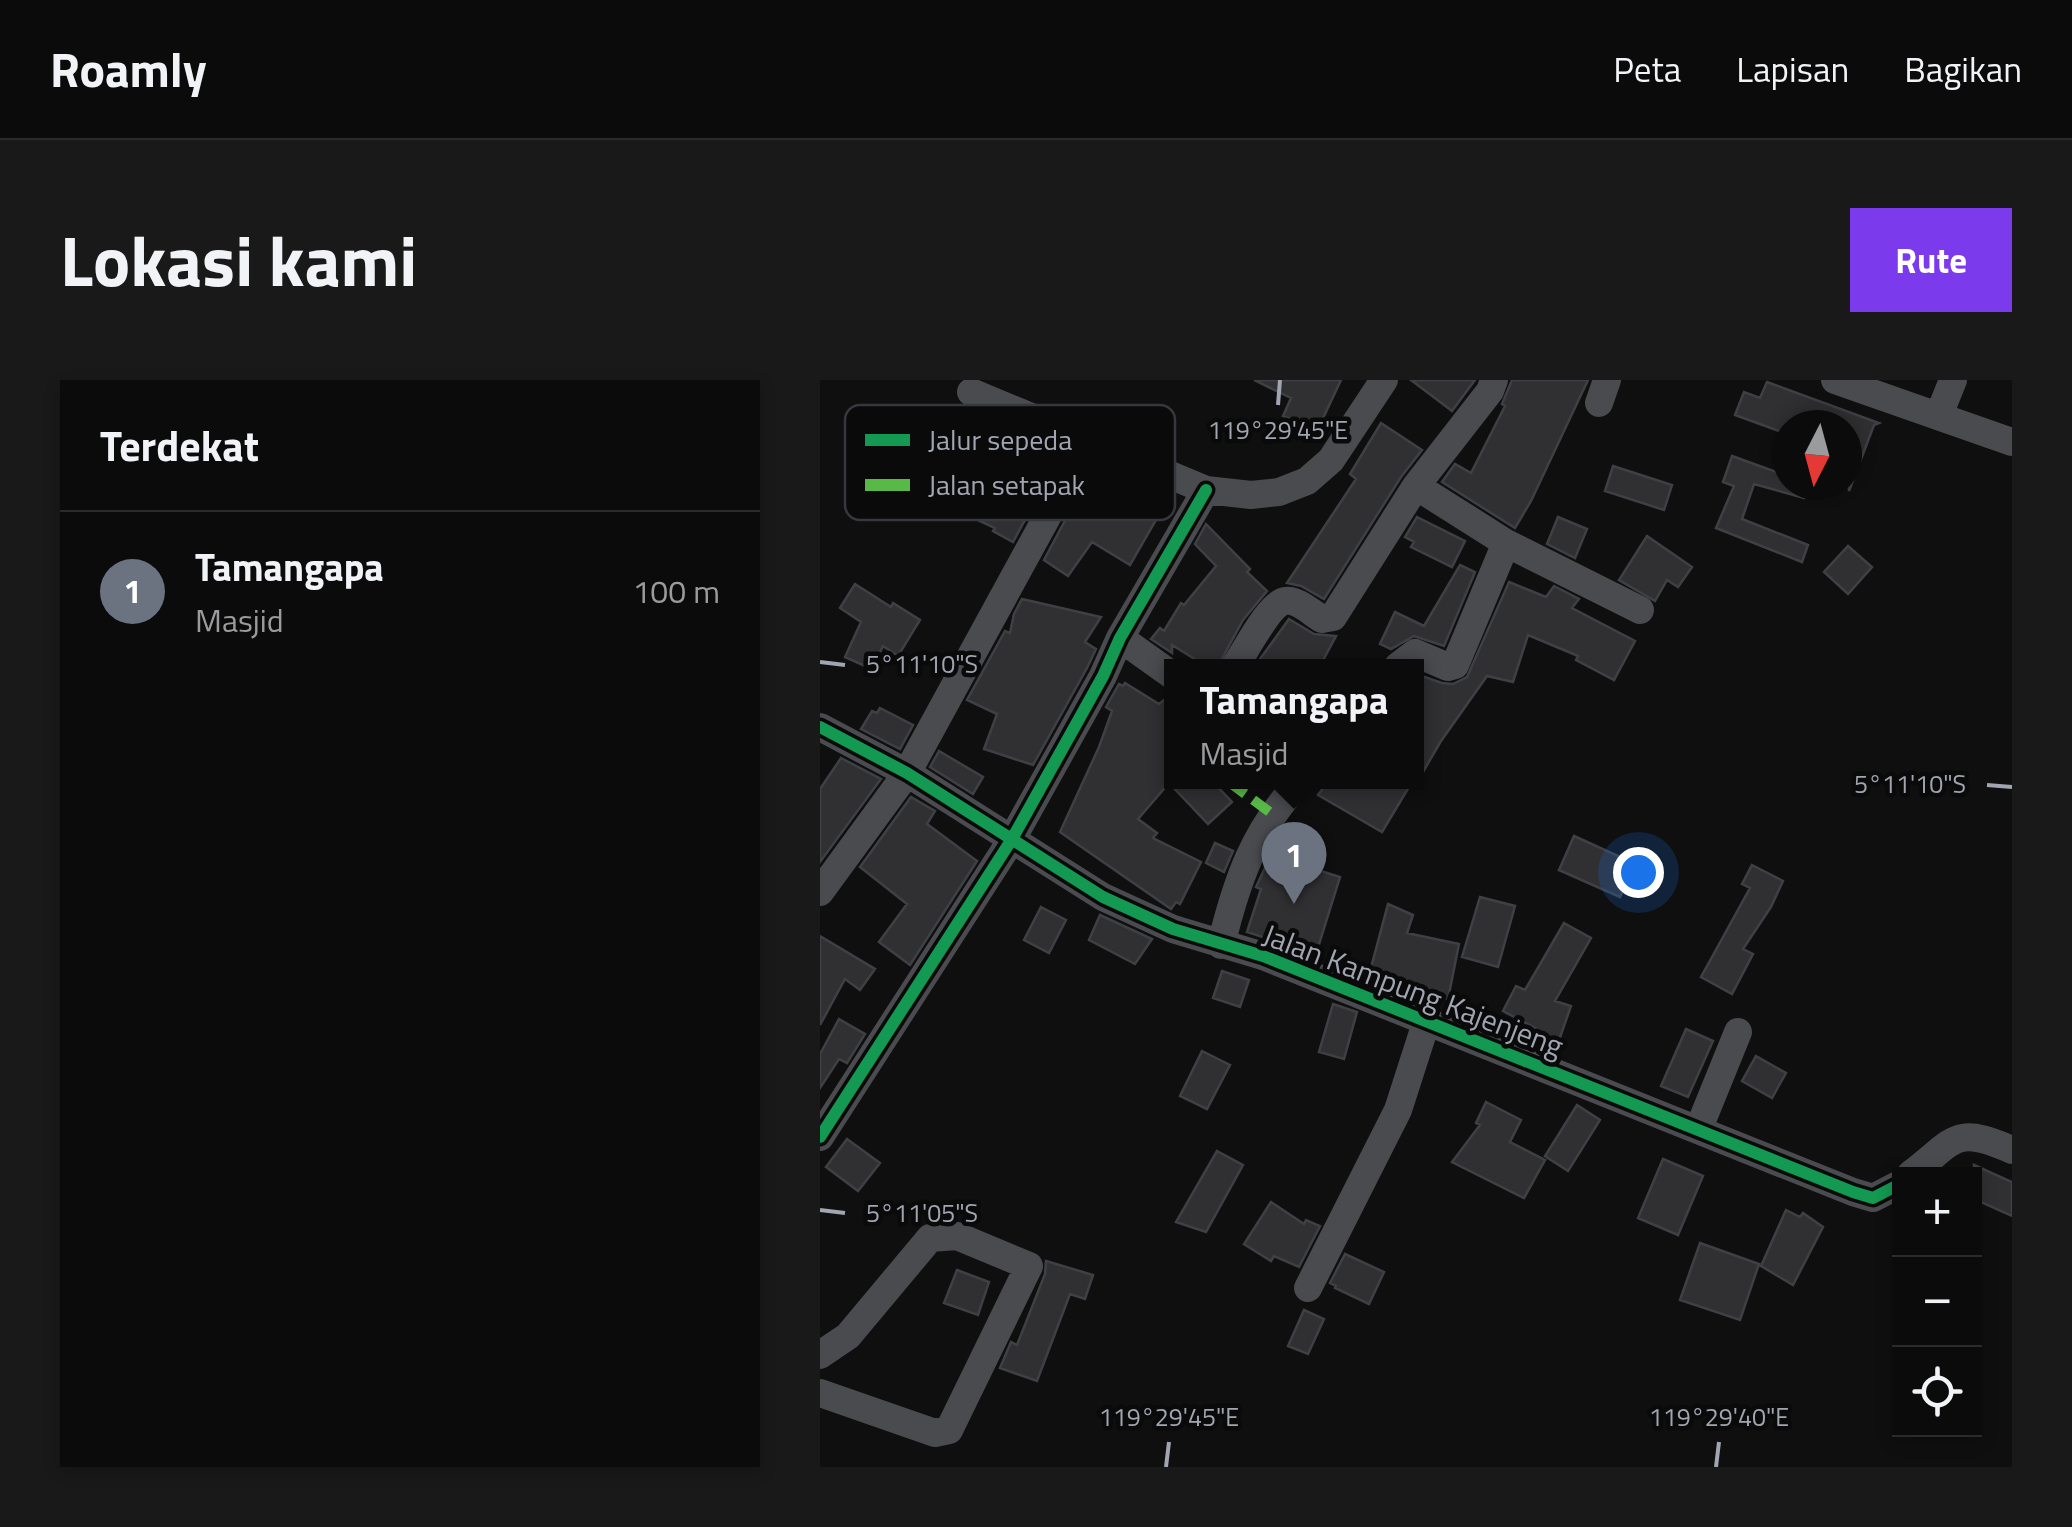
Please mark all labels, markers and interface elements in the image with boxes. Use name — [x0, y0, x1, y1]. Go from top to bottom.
text: Roamly — [50, 33, 207, 106]
text: Peta — [1613, 42, 1681, 96]
text: Lapisan — [1736, 42, 1849, 96]
text: Bagikan — [1904, 42, 2022, 96]
text: Lokasi kami — [60, 207, 417, 313]
button: Rute — [1850, 208, 2012, 312]
legend — [845, 405, 1175, 520]
north arrow — [1772, 410, 1862, 500]
text: 119°29'45"E — [1208, 411, 1348, 449]
text: Terdekat — [100, 413, 259, 477]
text: Jalur sepeda — [928, 418, 1072, 461]
text: Jalan setapak — [928, 463, 1085, 506]
text: Tamangapa — [195, 538, 384, 596]
text: 1 — [124, 567, 141, 615]
text: 100 m — [632, 567, 720, 615]
text: Masjid — [195, 596, 284, 644]
text: 5°11'10"S — [866, 645, 978, 683]
popup — [1164, 659, 1424, 789]
text: Tamangapa — [1200, 671, 1388, 729]
text: Masjid — [1200, 729, 1288, 777]
text: 5°11'10"S — [1854, 765, 1966, 803]
pin: 1 — [1262, 822, 1326, 904]
your location — [1613, 847, 1664, 898]
street label: Jalan Kampung Kajenjeng — [1256, 912, 1570, 1069]
map controls — [1892, 1167, 1982, 1437]
button: + — [1892, 1167, 1982, 1257]
text: 5°11'05"S — [866, 1194, 978, 1232]
button: − — [1892, 1257, 1982, 1347]
button: locate — [1892, 1347, 1982, 1437]
text: 119°29'45"E — [1099, 1398, 1239, 1436]
text: 119°29'40"E — [1649, 1398, 1789, 1436]

